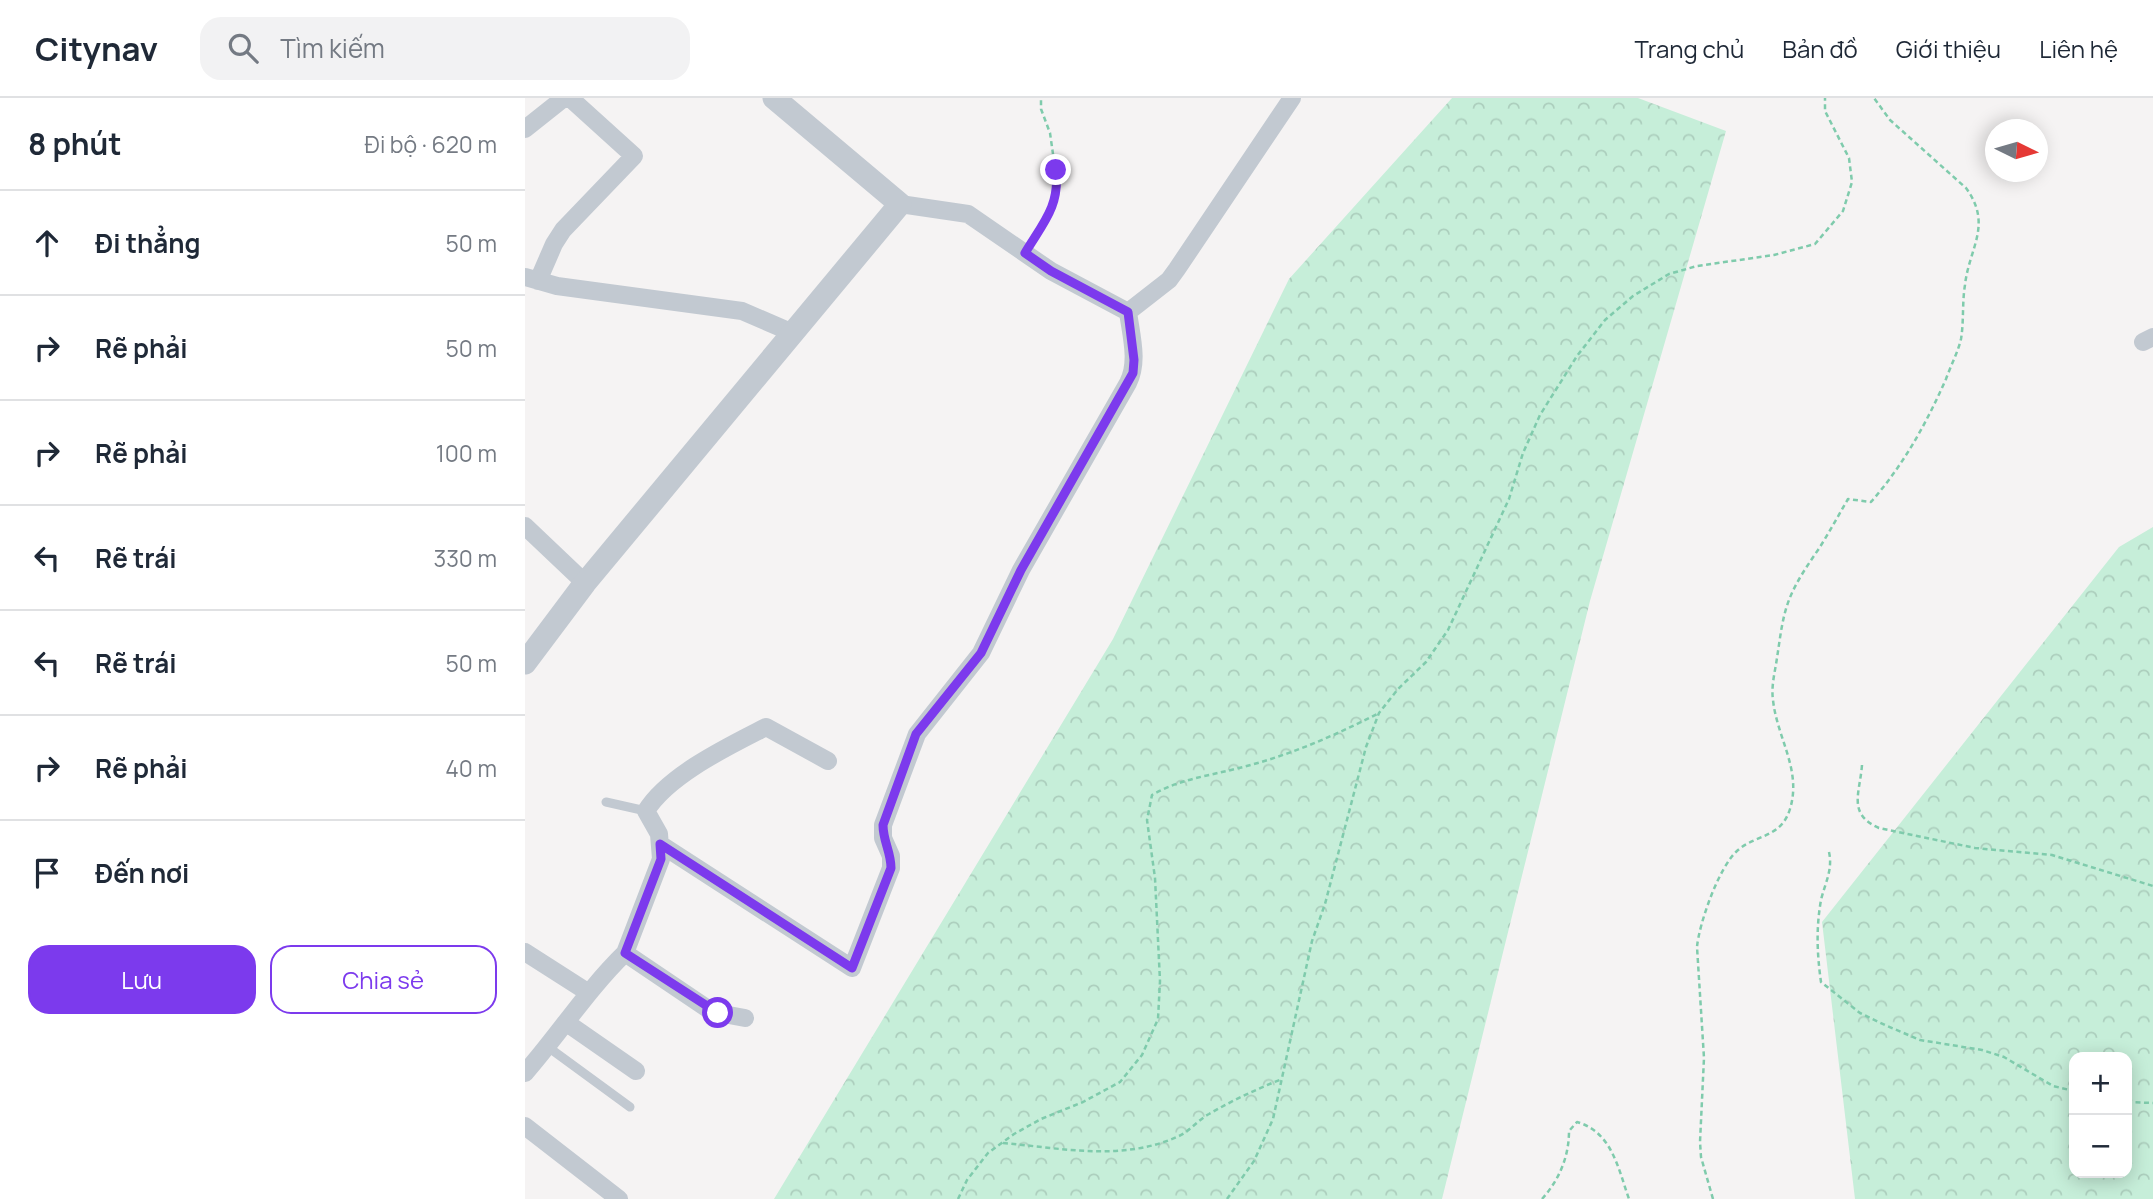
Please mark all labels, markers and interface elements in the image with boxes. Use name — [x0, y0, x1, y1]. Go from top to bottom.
search box — [200, 17, 690, 80]
text: Citynav — [35, 26, 158, 71]
icon: search — [224, 29, 262, 67]
text: Tìm kiếm — [280, 30, 385, 66]
text: Trang chủ — [1635, 32, 1744, 65]
text: Bản đồ — [1782, 32, 1858, 65]
text: Giới thiệu — [1896, 32, 2001, 65]
text: Liên hệ — [2039, 32, 2118, 65]
north arrow — [1985, 119, 2048, 182]
text: 8 phút — [28, 123, 121, 164]
text: Đi bộ · 620 m — [365, 128, 497, 160]
route end — [1040, 154, 1071, 185]
icon: ahead — [28, 224, 66, 262]
text: Đi thẳng — [95, 225, 201, 261]
text: 50 m — [446, 227, 497, 259]
icon: right — [28, 329, 66, 367]
text: Rẽ phải — [95, 330, 188, 366]
text: 50 m — [446, 332, 497, 364]
icon: right — [28, 434, 66, 472]
text: Rẽ phải — [95, 435, 188, 471]
text: 100 m — [436, 437, 497, 469]
icon: left — [28, 539, 66, 577]
text: Rẽ trái — [95, 540, 177, 576]
text: 330 m — [433, 542, 497, 574]
icon: left — [28, 644, 66, 682]
text: Rẽ trái — [95, 645, 177, 681]
text: 50 m — [446, 647, 497, 679]
icon: right — [28, 749, 66, 787]
text: Rẽ phải — [95, 750, 188, 786]
text: 40 m — [445, 752, 497, 784]
icon: arrive — [28, 854, 66, 892]
text: Đến nơi — [95, 855, 189, 891]
button: Lưu — [28, 945, 256, 1014]
button: Chia sẻ — [270, 945, 497, 1014]
route start — [702, 997, 733, 1028]
map controls — [2069, 1052, 2132, 1178]
button: + — [2069, 1052, 2132, 1115]
button: − — [2069, 1115, 2132, 1178]

